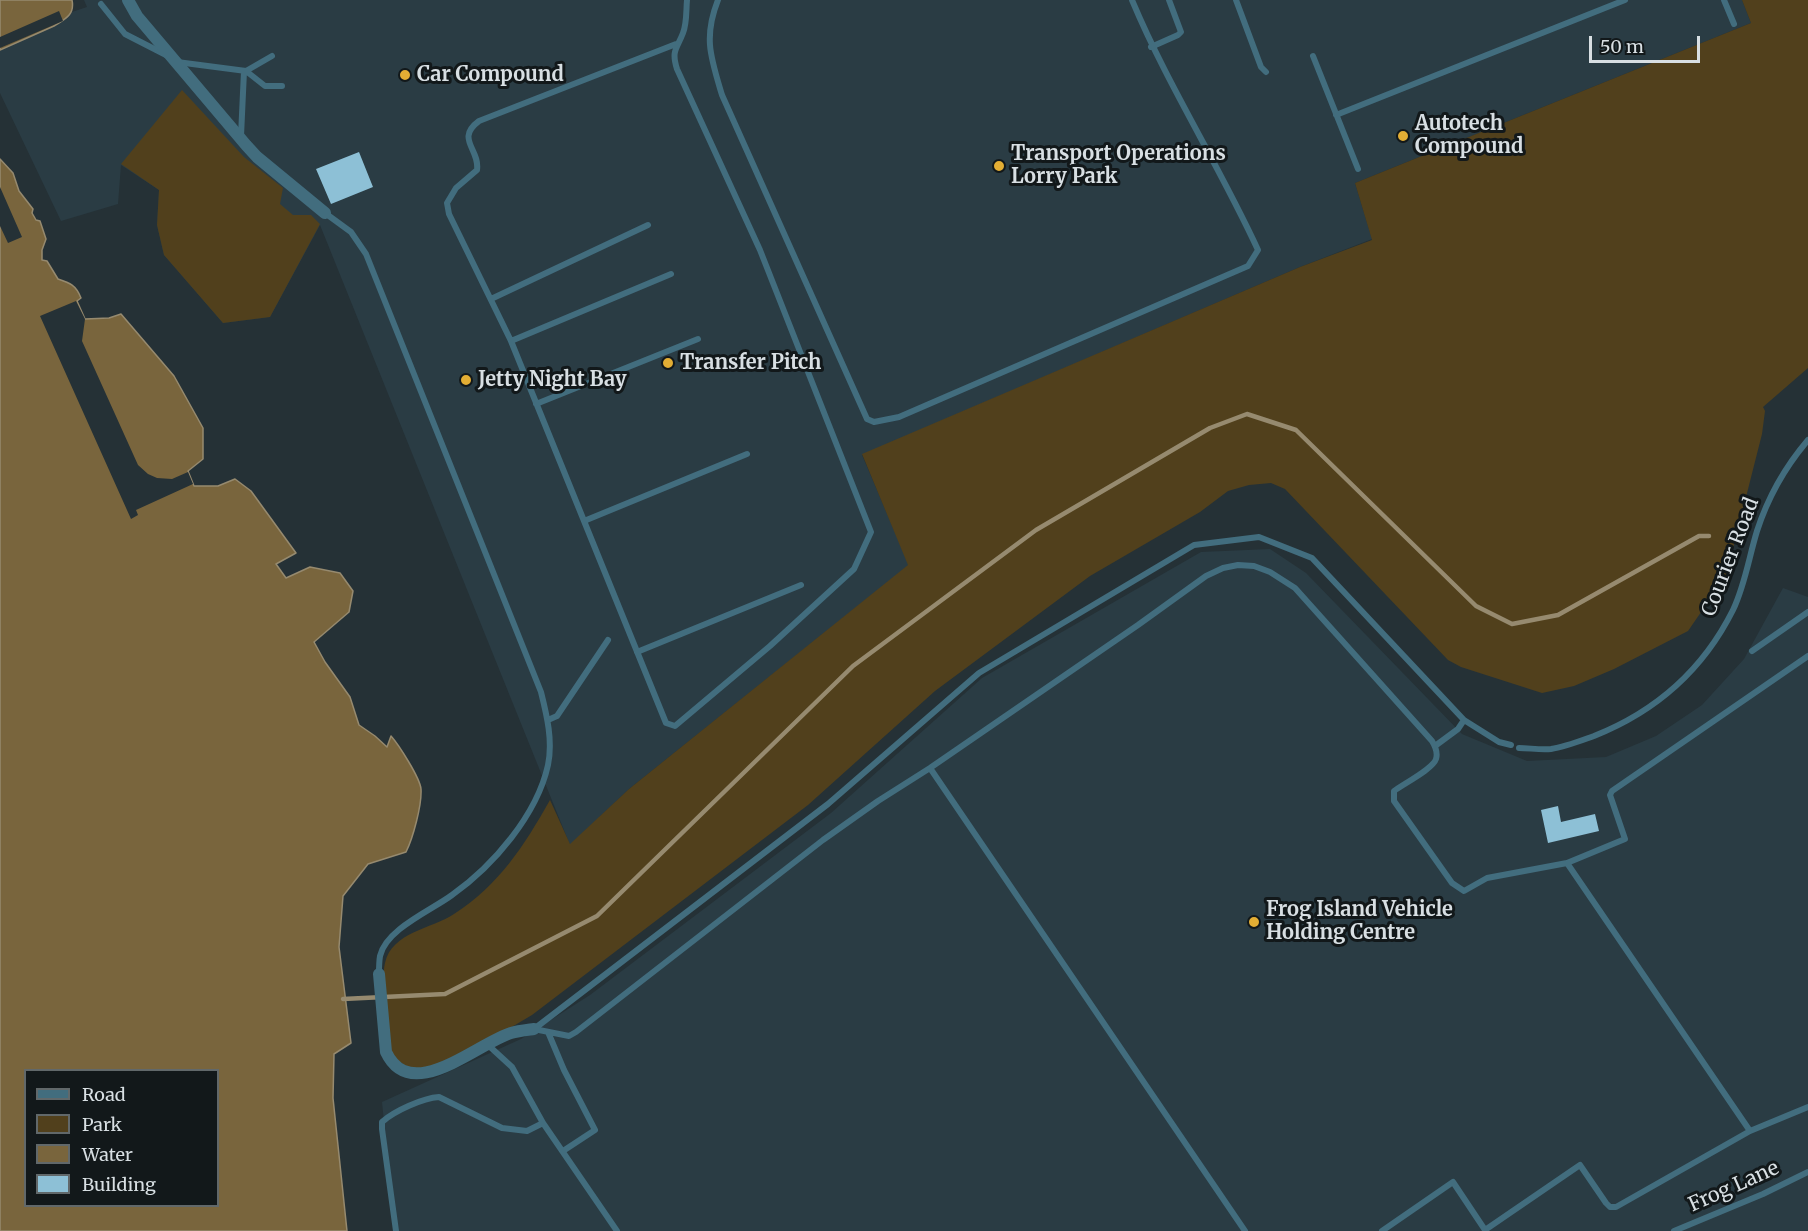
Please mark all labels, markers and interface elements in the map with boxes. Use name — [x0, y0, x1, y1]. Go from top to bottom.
scale bar — [1592, 24, 1703, 62]
text: 50 m — [1600, 35, 1644, 58]
place label: Car Compound — [417, 63, 564, 87]
marker: Car Compound — [398, 68, 412, 82]
place label: Autotech Compound — [1415, 112, 1523, 159]
marker: Autotech Compound — [1396, 129, 1410, 143]
place label: Transport Operations Lorry Park — [1011, 142, 1226, 189]
marker: Transport Operations Lorry Park — [992, 159, 1006, 173]
place label: Transfer Pitch — [680, 351, 821, 375]
marker: Transfer Pitch — [661, 356, 675, 370]
place label: Jetty Night Bay — [478, 368, 627, 392]
marker: Jetty Night Bay — [459, 373, 473, 387]
street label: Courier Road — [1697, 494, 1765, 620]
place label: Frog Island Vehicle Holding Centre — [1266, 898, 1453, 945]
marker: Frog Island Vehicle Holding Centre — [1247, 915, 1261, 929]
legend — [24, 1069, 219, 1207]
text: Road — [82, 1083, 126, 1106]
text: Park — [82, 1113, 122, 1136]
text: Water — [82, 1143, 133, 1166]
street label: Frog Lane — [1685, 1156, 1783, 1218]
text: Building — [82, 1173, 156, 1196]

